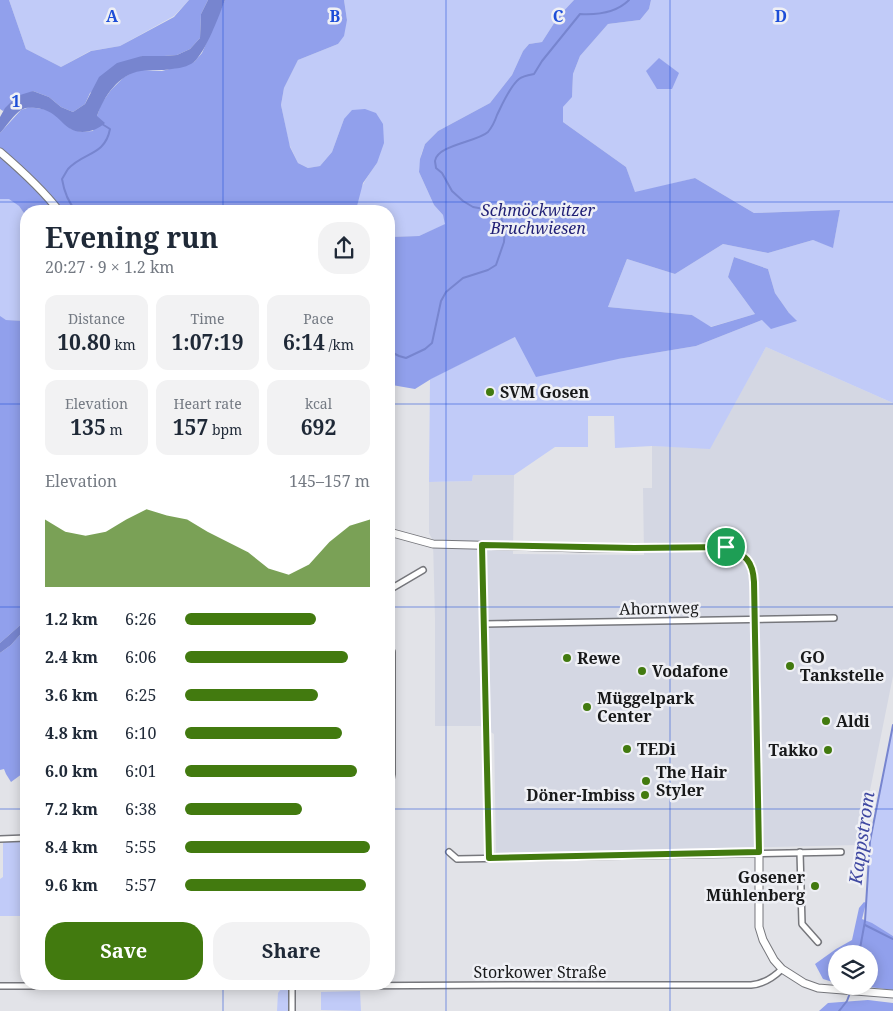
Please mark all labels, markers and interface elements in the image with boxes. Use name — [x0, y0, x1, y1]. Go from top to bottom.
text: A — [106, 5, 119, 27]
text: B — [330, 5, 341, 27]
text: C — [553, 5, 564, 27]
text: D — [775, 5, 787, 27]
text: 1 — [11, 90, 21, 112]
park label: Schmöckwitzer Bruchwiesen — [481, 199, 595, 239]
text: Evening run — [45, 218, 218, 256]
button: share — [318, 222, 370, 274]
text: 20:27 · 9 × 1.2 km — [45, 256, 174, 278]
text: Distance — [68, 309, 125, 328]
text: Time — [191, 309, 224, 328]
text: Pace — [303, 309, 334, 328]
text: 10.80 — [57, 328, 111, 356]
text: 1:07:19 — [171, 328, 244, 356]
text: 6:14 — [283, 328, 325, 356]
text: km — [111, 335, 136, 354]
text: /km — [325, 335, 354, 354]
place label: SVM Gosen — [500, 381, 589, 403]
marker: SVM Gosen — [484, 386, 496, 398]
text: Elevation — [65, 394, 128, 413]
text: Heart rate — [173, 394, 242, 413]
text: kcal — [305, 394, 332, 413]
text: 135 — [70, 413, 106, 441]
text: 157 — [173, 413, 208, 441]
text: 692 — [301, 413, 336, 441]
text: m — [106, 420, 123, 439]
text: bpm — [208, 420, 242, 439]
text: Elevation — [45, 470, 117, 492]
text: 145–157 m — [289, 470, 370, 492]
pin — [705, 526, 747, 568]
icon: arrive — [712, 533, 740, 561]
street label: Ahornweg — [619, 596, 699, 620]
text: 1.2 km — [45, 608, 98, 630]
text: 6:26 — [125, 608, 156, 630]
text: 2.4 km — [45, 646, 98, 668]
text: 6:06 — [125, 646, 156, 668]
place label: GO Tankstelle — [800, 646, 884, 686]
place label: Rewe — [577, 647, 620, 669]
marker: Rewe — [561, 652, 573, 664]
place label: Vodafone — [652, 660, 728, 682]
marker: GO Tankstelle — [784, 660, 796, 672]
marker: Vodafone — [636, 665, 648, 677]
text: 3.6 km — [45, 684, 98, 706]
text: 6:25 — [125, 684, 156, 706]
place label: Müggelpark Center — [597, 687, 695, 727]
marker: Müggelpark Center — [581, 701, 593, 713]
place label: Aldi — [836, 710, 870, 732]
marker: Aldi — [820, 715, 832, 727]
text: 4.8 km — [45, 722, 98, 744]
text: 6:10 — [125, 722, 156, 744]
place label: TEDi — [637, 738, 676, 760]
place label: Takko — [769, 739, 818, 761]
marker: TEDi — [621, 743, 633, 755]
marker: Takko — [822, 744, 834, 756]
text: 6.0 km — [45, 760, 98, 782]
text: 6:01 — [125, 760, 156, 782]
place label: The Hair Styler — [656, 761, 728, 801]
marker: The Hair Styler — [640, 775, 652, 787]
place label: Döner-Imbiss — [526, 784, 635, 806]
marker: Döner-Imbiss — [639, 789, 651, 801]
water label: Kappstrom — [842, 790, 879, 887]
text: 7.2 km — [45, 798, 98, 820]
text: 6:38 — [125, 798, 156, 820]
text: 8.4 km — [45, 836, 98, 858]
text: 5:55 — [125, 836, 156, 858]
place label: Gosener Mühlenberg — [706, 866, 806, 906]
text: 9.6 km — [45, 874, 98, 896]
text: 5:57 — [125, 874, 156, 896]
marker: Gosener Mühlenberg — [809, 880, 821, 892]
button: Save — [45, 922, 203, 980]
button: Share — [213, 922, 370, 980]
map controls — [828, 945, 878, 995]
button: layers — [828, 945, 878, 995]
street label: Storkower Straße — [474, 961, 606, 983]

